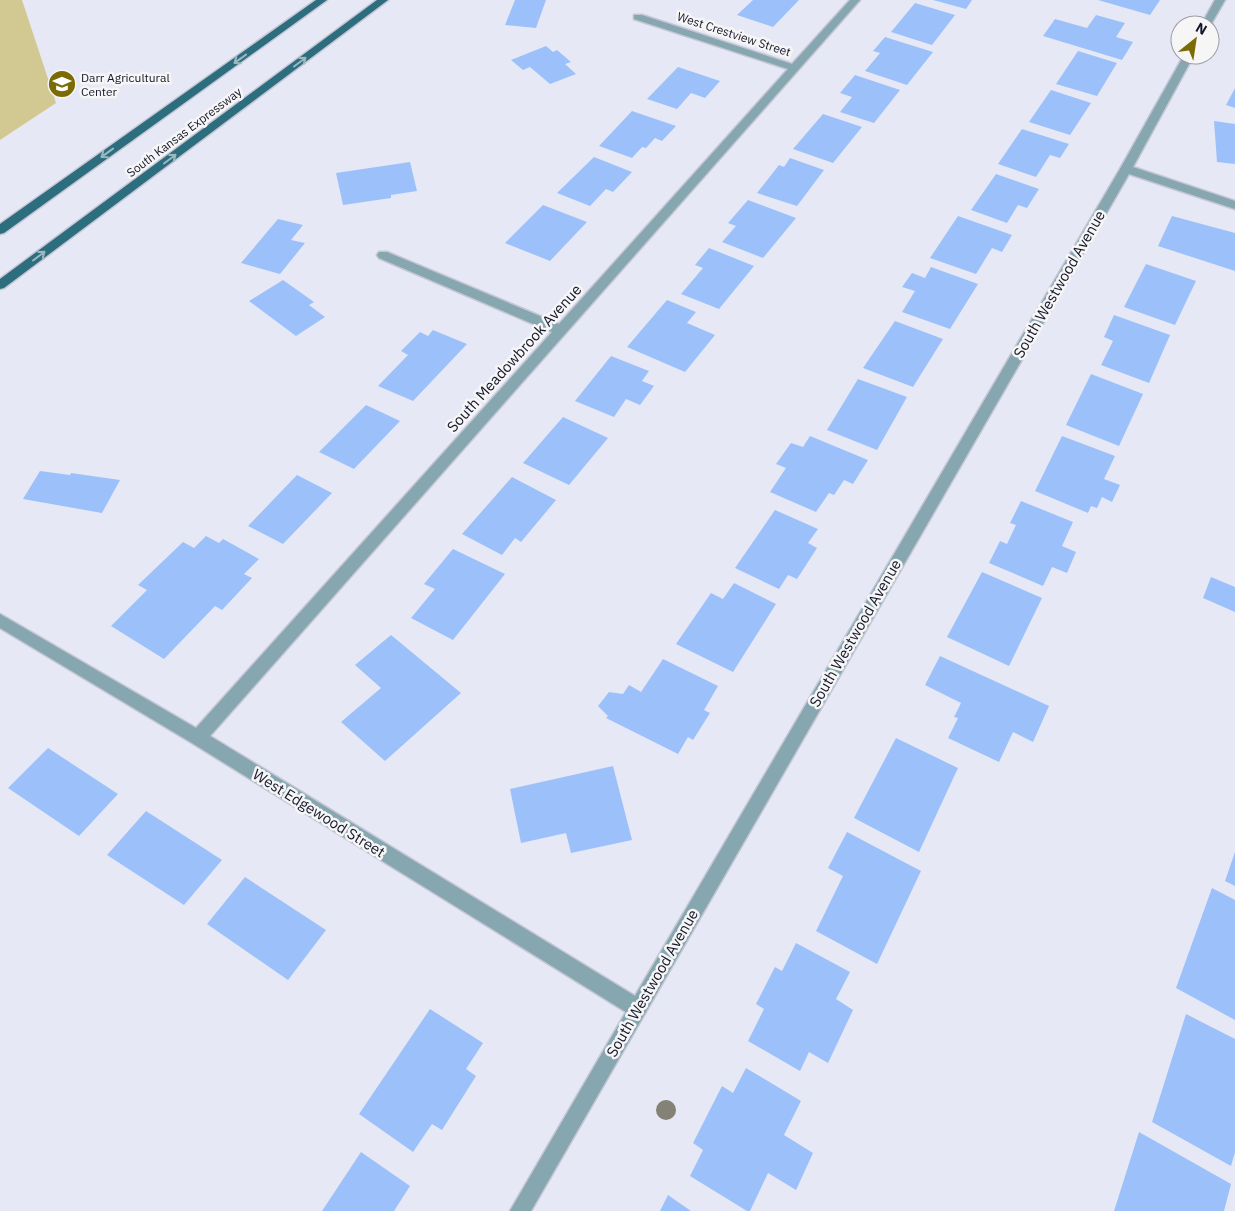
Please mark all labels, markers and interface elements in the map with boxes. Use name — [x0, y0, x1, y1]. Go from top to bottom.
street label: West Crestview Street — [675, 9, 793, 59]
north arrow — [1170, 15, 1220, 65]
text: N — [1193, 18, 1210, 39]
one-way arrow — [233, 54, 247, 64]
one-way arrow — [293, 57, 307, 67]
school or university icon: Darr Agricultural Center — [47, 69, 77, 99]
place label: Darr Agricultural Center — [81, 70, 170, 99]
street label: South Kansas Expressway — [124, 84, 244, 180]
one-way arrow — [100, 148, 114, 158]
one-way arrow — [162, 154, 176, 164]
street label: South Westwood Avenue — [1009, 207, 1109, 361]
one-way arrow — [32, 251, 46, 261]
street label: South Meadowbrook Avenue — [443, 280, 585, 436]
street label: South Westwood Avenue — [805, 556, 905, 710]
street label: West Edgewood Street — [249, 765, 389, 861]
street label: South Westwood Avenue — [602, 906, 702, 1060]

